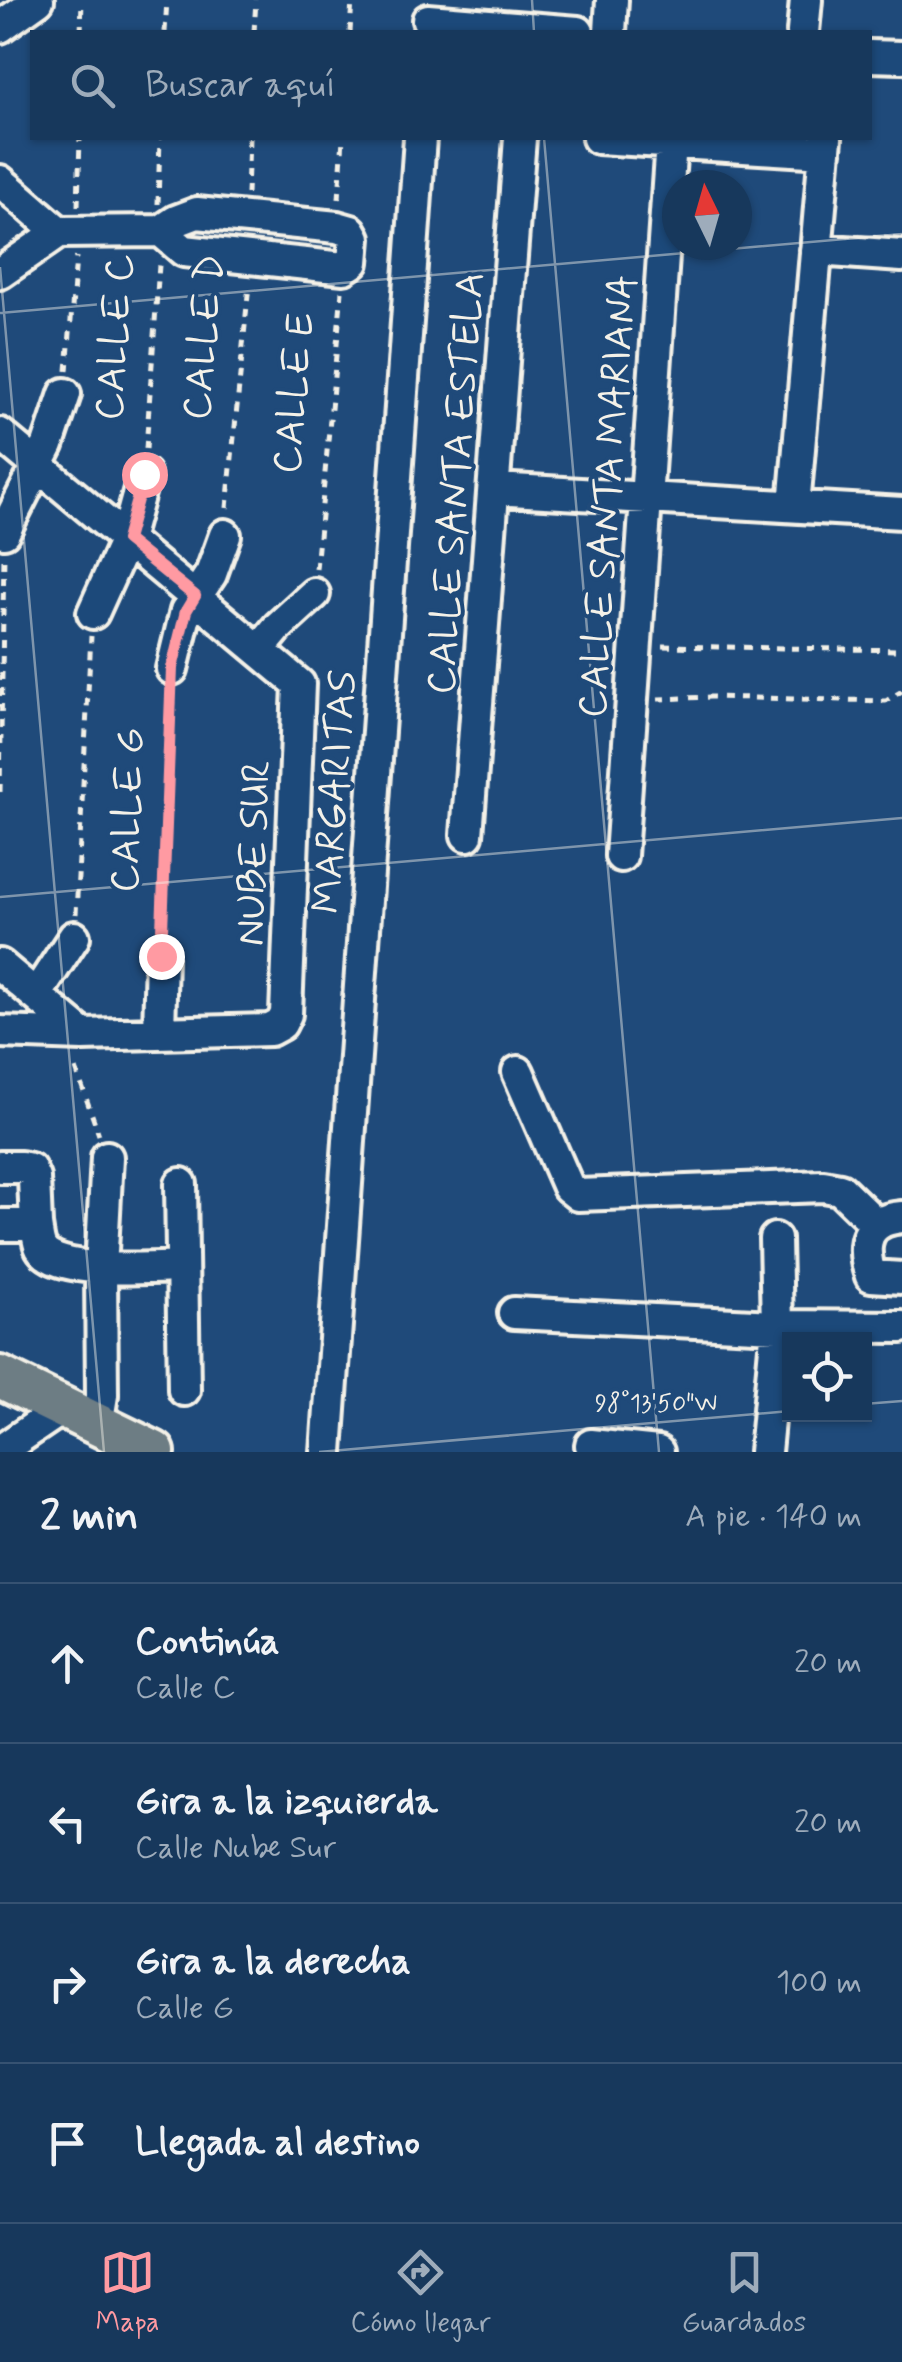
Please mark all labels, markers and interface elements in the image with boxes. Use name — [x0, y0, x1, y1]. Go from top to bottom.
search box — [30, 30, 872, 140]
icon: search — [65, 58, 120, 113]
text: Buscar aquí — [145, 61, 336, 110]
north arrow — [662, 170, 752, 260]
street label: CALLE C — [84, 252, 148, 422]
street label: CALLE D — [172, 252, 238, 422]
street label: CALLE SANTA ESTELA — [416, 270, 498, 696]
street label: CALLE SANTA MARIANA — [568, 273, 650, 720]
street label: CALLE E — [262, 311, 328, 476]
route start — [122, 452, 168, 498]
street label: MARGARITAS — [302, 669, 370, 916]
street label: CALLE G — [100, 727, 158, 893]
street label: NUBE SUR — [226, 759, 284, 947]
route end — [139, 934, 185, 980]
map controls — [782, 1332, 872, 1422]
button: locate — [782, 1332, 872, 1422]
text: 98°13'50"W — [595, 1388, 717, 1421]
text: 2 min — [40, 1490, 139, 1545]
text: A pie · 140 m — [685, 1496, 862, 1538]
text: Continúa — [135, 1618, 280, 1667]
icon: ahead — [40, 1636, 95, 1691]
text: 20 m — [794, 1642, 862, 1684]
text: Calle C — [135, 1667, 235, 1709]
text: Gira a la izquierda — [135, 1778, 438, 1827]
icon: left — [40, 1796, 95, 1851]
text: 20 m — [794, 1802, 862, 1844]
text: Calle Nube Sur — [135, 1827, 336, 1869]
text: Gira a la derecha — [135, 1938, 411, 1987]
icon: right — [40, 1956, 95, 2011]
text: 100 m — [776, 1962, 862, 2004]
text: Calle G — [135, 1987, 234, 2029]
icon: arrive — [40, 2116, 95, 2171]
text: Llegada al destino — [135, 2119, 420, 2168]
tab: Mapa — [96, 2245, 159, 2342]
tab: Cómo llegar — [351, 2245, 491, 2342]
tab: Guardados — [682, 2245, 806, 2342]

